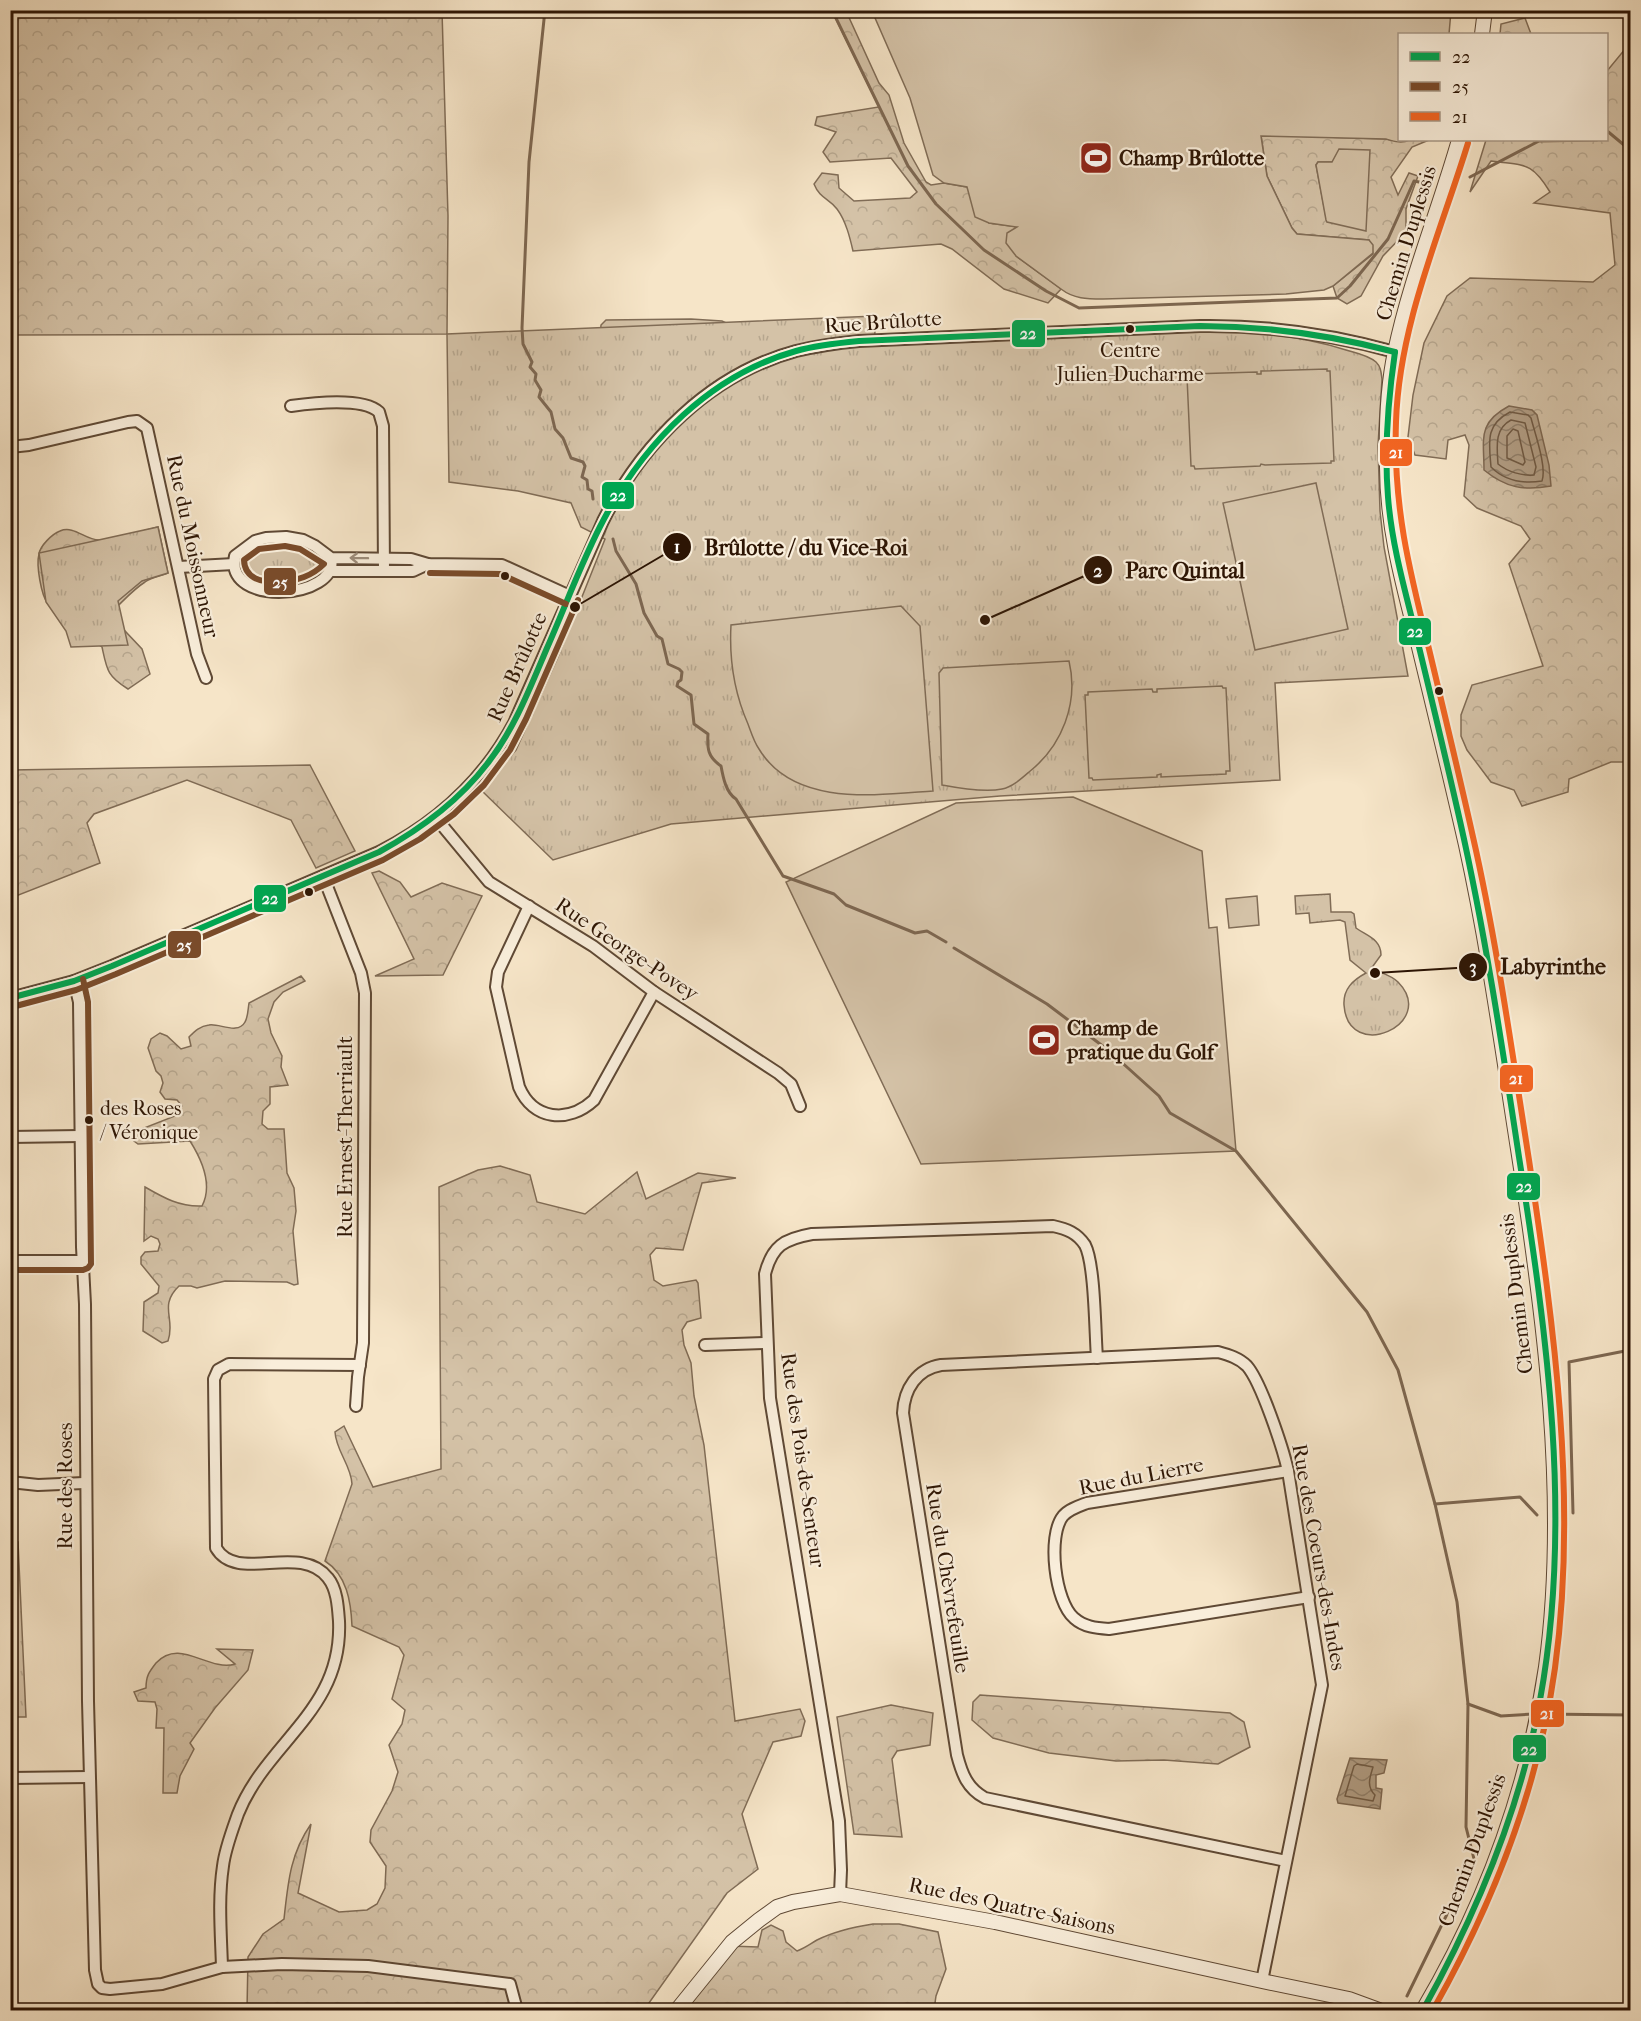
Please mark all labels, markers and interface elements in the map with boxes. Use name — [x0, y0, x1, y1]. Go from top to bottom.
legend — [1398, 33, 1608, 141]
text: 22 — [1452, 47, 1471, 68]
text: 25 — [1452, 77, 1469, 98]
text: 21 — [1452, 107, 1468, 128]
sports icon: Champ Brûlotte — [1078, 140, 1114, 176]
place label: Champ Brûlotte — [1119, 146, 1265, 170]
street label: Chemin Duplessis — [1371, 162, 1441, 324]
street label: Rue Brûlotte — [823, 306, 943, 338]
line badge: 22 — [1011, 319, 1046, 348]
marker: Centre Julien-Ducharme — [1124, 323, 1136, 335]
text: 22 — [1020, 324, 1036, 343]
place label: Centre Julien-Ducharme — [1054, 339, 1204, 386]
line badge: 21 — [1379, 438, 1413, 467]
text: 21 — [1389, 443, 1403, 462]
street label: Rue du Moissonneur — [162, 452, 224, 640]
line badge: 22 — [601, 481, 635, 510]
text: 22 — [610, 486, 626, 505]
callout: Brûlotte / du Vice-Roi — [662, 527, 920, 567]
text: Brûlotte / du Vice-Roi — [704, 535, 908, 561]
text: 1 — [674, 537, 680, 558]
callout: Parc Quintal — [1083, 550, 1257, 590]
one-way arrow — [349, 553, 369, 564]
text: Parc Quintal — [1125, 558, 1246, 584]
text: 2 — [1093, 561, 1103, 582]
line badge: 25 — [263, 567, 297, 596]
unlabelled marker — [499, 570, 511, 582]
text: 25 — [272, 573, 288, 592]
street label: Rue Brûlotte — [482, 608, 552, 726]
line badge: 22 — [1398, 617, 1432, 646]
text: 22 — [1407, 622, 1423, 641]
unlabelled marker — [1433, 685, 1445, 697]
line badge: 22 — [253, 884, 287, 913]
unlabelled marker — [303, 886, 315, 898]
text: 22 — [262, 889, 278, 908]
street label: Rue George-Povey — [551, 892, 704, 1006]
line badge: 25 — [167, 930, 202, 959]
text: 25 — [176, 936, 192, 955]
callout: Labyrinthe — [1458, 947, 1617, 987]
text: Labyrinthe — [1500, 954, 1606, 980]
text: 3 — [1469, 957, 1477, 978]
place label: Champ de pratique du Golf — [1066, 1016, 1219, 1064]
sports icon: Champ de pratique du Golf — [1026, 1022, 1062, 1058]
street label: Rue Ernest-Therriault — [333, 1036, 357, 1238]
line badge: 21 — [1499, 1064, 1534, 1093]
text: 21 — [1509, 1069, 1523, 1088]
place label: des Roses / Véronique — [99, 1097, 198, 1144]
marker: des Roses / Véronique — [83, 1114, 95, 1126]
line badge: 22 — [1506, 1172, 1541, 1201]
text: 22 — [1516, 1177, 1532, 1196]
street label: Chemin Duplessis — [1494, 1212, 1538, 1375]
street label: Rue des Pois-de-Senteur — [776, 1351, 830, 1569]
street label: Rue des Roses — [53, 1422, 77, 1550]
street label: Rue des Coeurs-des-Indes — [1287, 1442, 1351, 1672]
street label: Rue du Lierre — [1077, 1452, 1205, 1500]
street label: Rue du Chèvrefeuille — [921, 1481, 975, 1675]
line badge: 21 — [1530, 1699, 1565, 1728]
text: 21 — [1540, 1704, 1554, 1723]
line badge: 22 — [1512, 1734, 1547, 1763]
text: 22 — [1521, 1740, 1537, 1759]
street label: Chemin Duplessis — [1433, 1770, 1511, 1930]
street label: Rue des Quatre-Saisons — [907, 1872, 1118, 1940]

